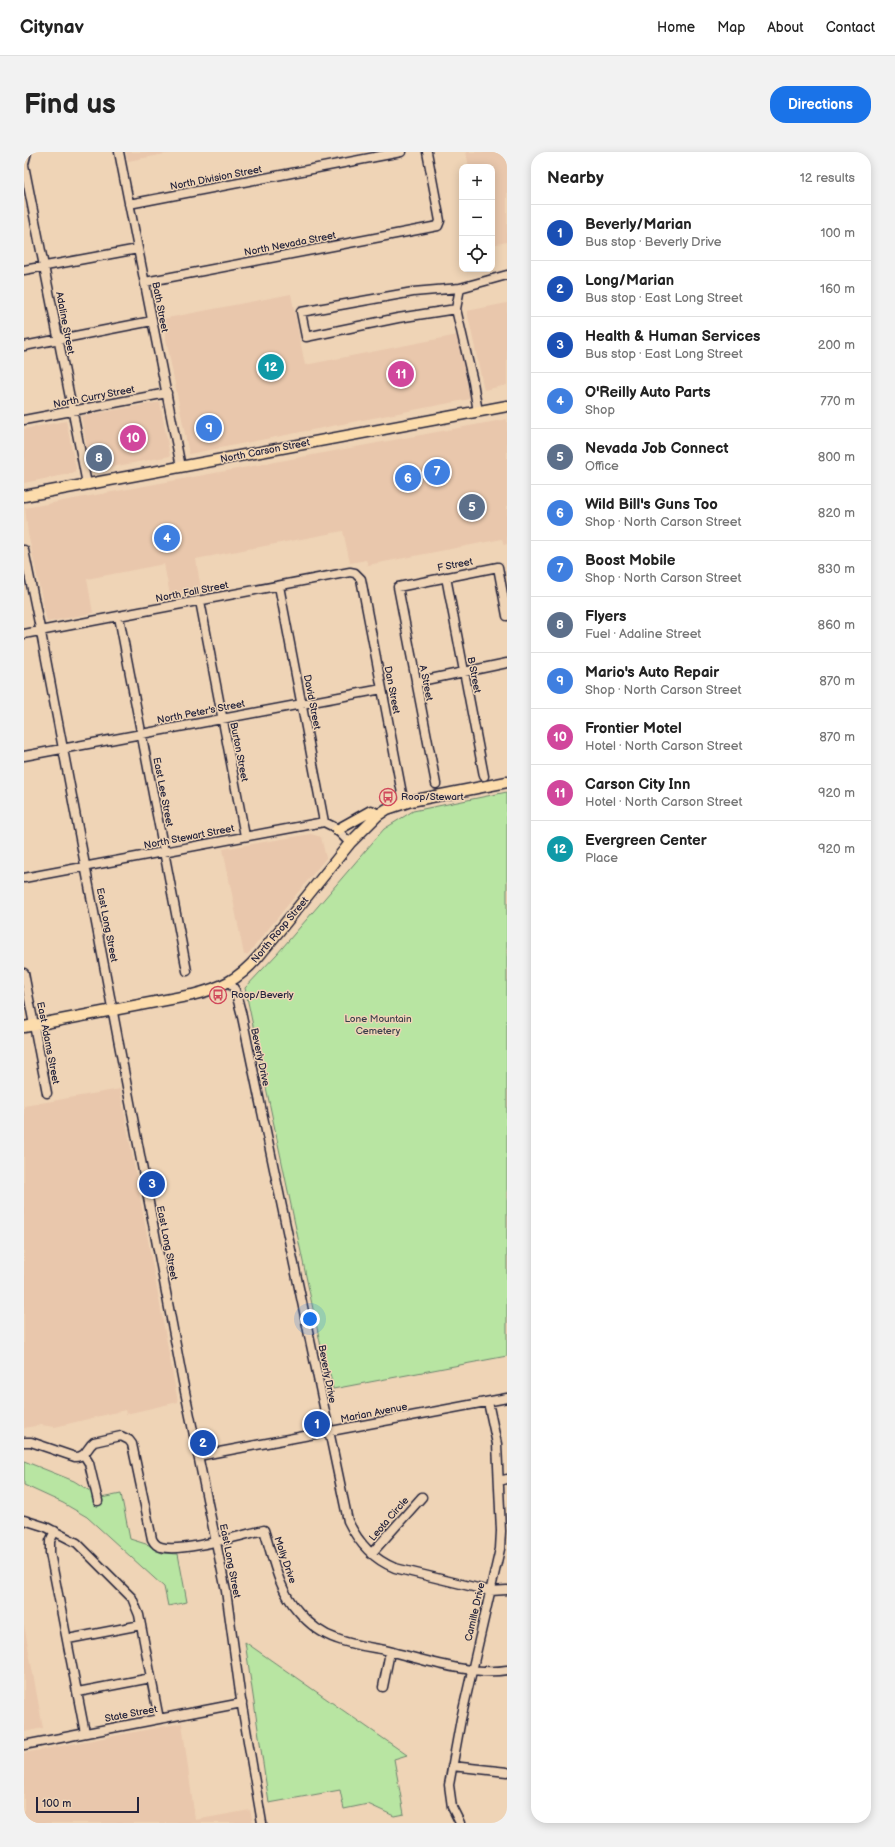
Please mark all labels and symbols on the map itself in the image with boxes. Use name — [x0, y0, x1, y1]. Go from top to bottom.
street label: North Division Street — [169, 163, 263, 193]
street label: North Nevada Street — [243, 229, 337, 259]
street label: Bath Street — [149, 281, 171, 333]
street label: Adaline Street — [53, 291, 77, 355]
pin: 12 — [258, 352, 284, 382]
pin: 11 — [388, 359, 414, 389]
street label: North Curry Street — [52, 383, 136, 411]
pin: 9 — [196, 413, 222, 443]
pin: 10 — [120, 423, 146, 453]
street label: North Carson Street — [219, 436, 311, 466]
pin: 8 — [86, 443, 112, 473]
pin: 7 — [424, 457, 450, 487]
pin: 6 — [395, 463, 421, 493]
pin: 5 — [459, 492, 485, 522]
pin: 4 — [154, 523, 180, 553]
street label: F Street — [436, 556, 474, 574]
street label: North Fall Street — [155, 579, 229, 605]
street label: B Street — [465, 656, 483, 694]
street label: A Street — [417, 664, 435, 702]
street label: Dan Street — [381, 665, 403, 715]
street label: David Street — [301, 674, 323, 730]
street label: North Peter's Street — [156, 698, 246, 726]
street label: Burton Street — [227, 721, 251, 783]
street label: East Lee Street — [150, 756, 176, 828]
bus stop icon: Roop/Stewart — [378, 787, 398, 807]
place label: Roop/Stewart — [401, 791, 464, 803]
street label: North Stewart Street — [143, 822, 235, 852]
street label: East Long Street — [94, 887, 120, 963]
street label: North Roop Street — [249, 895, 311, 965]
bus stop icon: Roop/Beverly — [208, 985, 228, 1005]
place label: Roop/Beverly — [231, 989, 294, 1001]
street label: East Adams Street — [34, 1001, 62, 1085]
park label: Lone Mountain Cemetery — [344, 1013, 412, 1037]
street label: Beverly Drive — [248, 1027, 272, 1087]
pin: 3 — [139, 1169, 165, 1199]
street label: East Long Street — [154, 1205, 180, 1281]
your location — [300, 1309, 320, 1329]
street label: Beverly Drive — [315, 1344, 339, 1404]
street label: Marian Avenue — [340, 1401, 408, 1425]
pin: 1 — [304, 1409, 330, 1439]
pin: 2 — [190, 1428, 216, 1458]
street label: Leota Circle — [367, 1495, 411, 1543]
street label: East Long Street — [217, 1523, 243, 1599]
street label: Molly Drive — [271, 1535, 299, 1585]
street label: Camille Drive — [462, 1581, 488, 1643]
street label: State Street — [104, 1703, 158, 1725]
scale bar — [36, 1795, 139, 1814]

